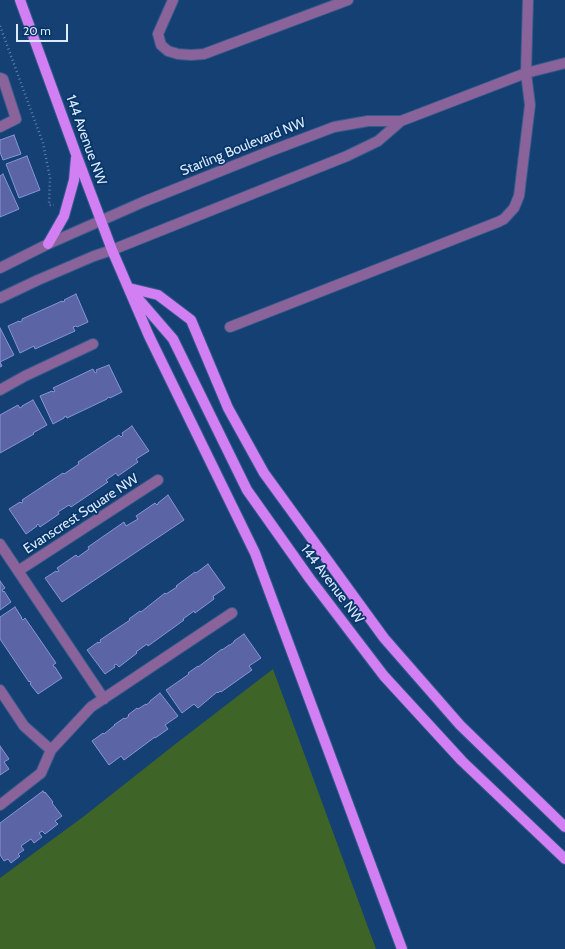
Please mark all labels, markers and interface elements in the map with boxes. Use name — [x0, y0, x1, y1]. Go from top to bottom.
scale bar — [18, 16, 70, 42]
text: 20 m — [23, 23, 51, 38]
street label: 144 Avenue NW — [62, 93, 110, 187]
street label: Starling Boulevard NW — [178, 114, 308, 180]
street label: Evanscrest Square NW — [20, 471, 142, 557]
street label: 144 Avenue NW — [297, 541, 367, 627]

